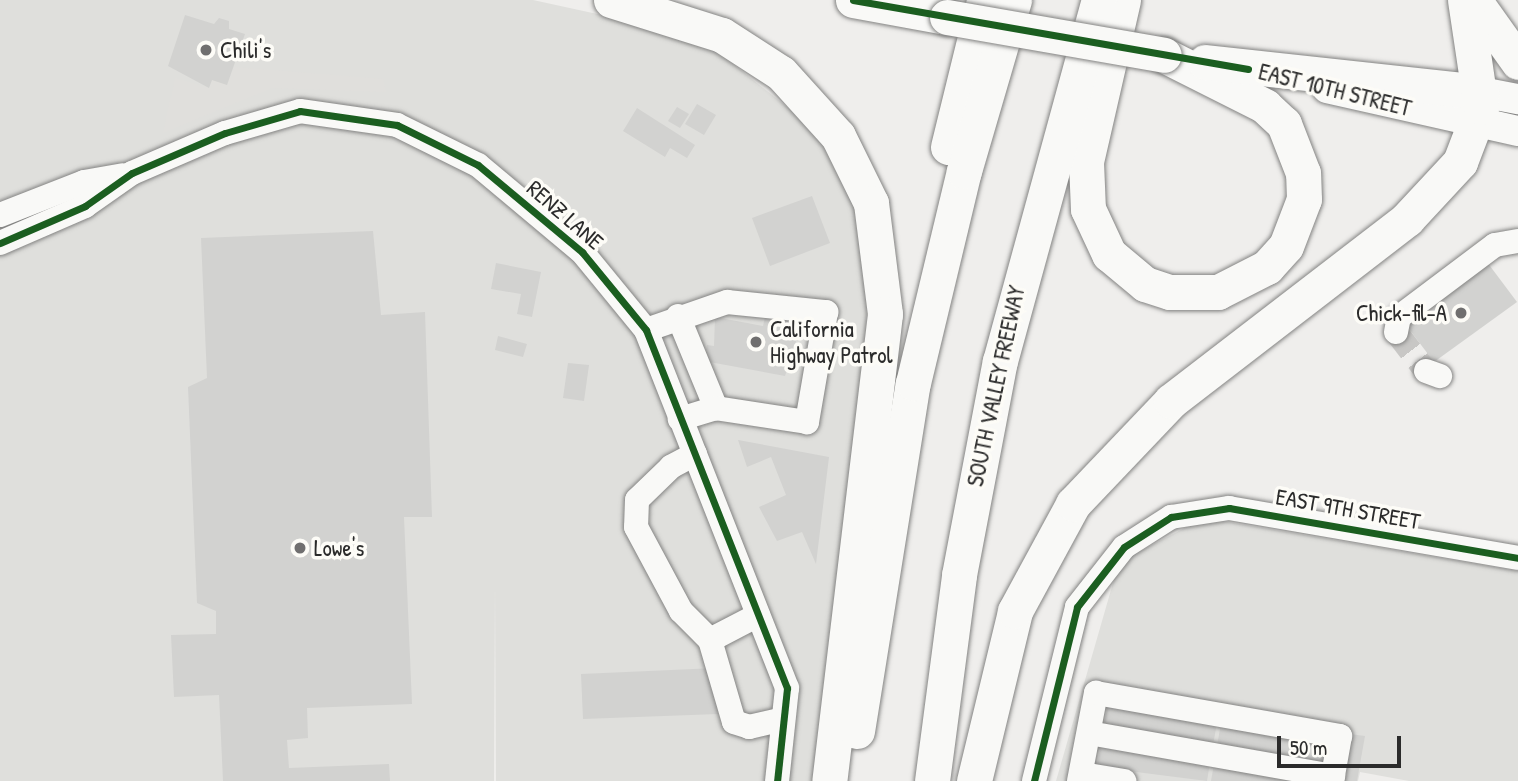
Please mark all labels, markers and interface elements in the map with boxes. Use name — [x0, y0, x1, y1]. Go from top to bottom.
place label: Chili's — [220, 36, 271, 64]
marker: Chili's — [198, 42, 214, 58]
street label: EAST 10TH STREET — [1256, 58, 1414, 122]
street label: RENZ LANE — [521, 174, 609, 256]
street label: SOUTH VALLEY FREEWAY — [961, 283, 1031, 489]
place label: Chick-fil-A — [1356, 299, 1447, 327]
marker: Chick-fil-A — [1453, 305, 1469, 321]
place label: California Highway Patrol — [770, 315, 893, 369]
marker: California Highway Patrol — [748, 334, 764, 350]
street label: EAST 9TH STREET — [1274, 483, 1422, 535]
place label: Lowe's — [314, 534, 364, 562]
marker: Lowe's — [292, 540, 308, 556]
scale bar — [1280, 722, 1404, 766]
text: 50 m — [1290, 733, 1327, 762]

